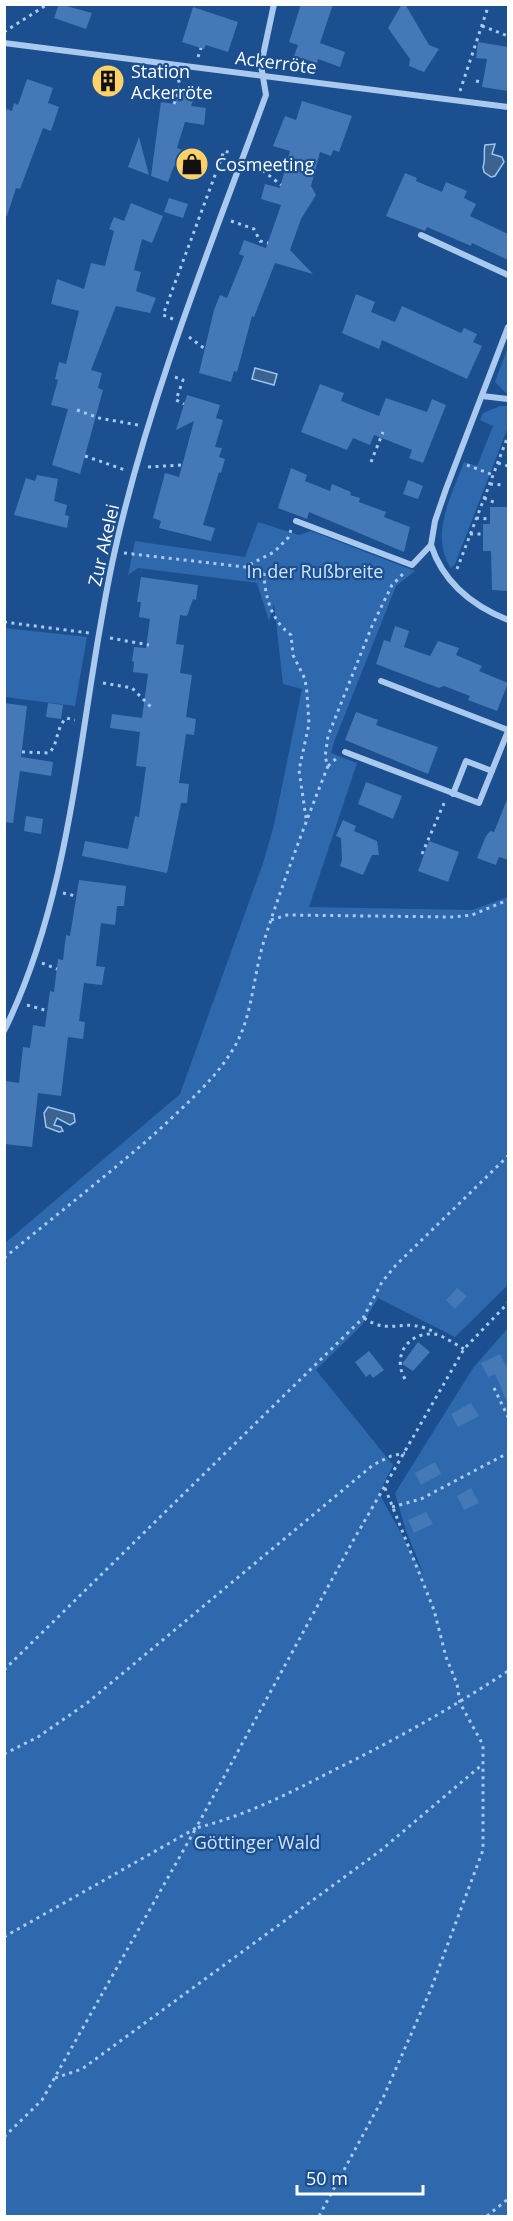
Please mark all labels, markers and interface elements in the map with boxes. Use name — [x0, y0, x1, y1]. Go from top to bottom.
street label: Ackerröte — [234, 45, 318, 79]
place label: Station Ackerröte — [131, 59, 213, 104]
building icon: Station Ackerröte — [90, 63, 126, 99]
shop icon: Cosmeeting — [174, 146, 210, 182]
place label: Cosmeeting — [215, 152, 315, 176]
street label: Zur Akelei — [82, 502, 124, 588]
park label: In der Rußbreite — [247, 559, 383, 583]
park label: Göttinger Wald — [194, 1830, 320, 1854]
scale bar — [297, 2158, 423, 2196]
text: 50 m — [306, 2166, 348, 2190]

